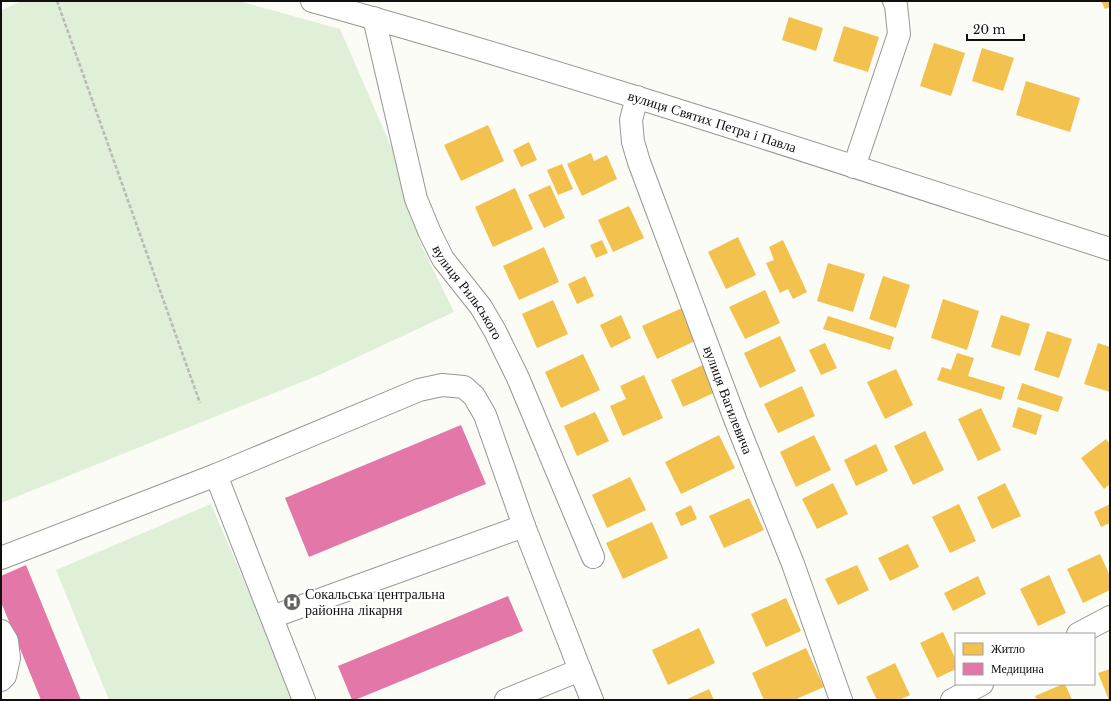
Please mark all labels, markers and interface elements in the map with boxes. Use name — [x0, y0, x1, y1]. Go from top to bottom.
scale bar — [967, 16, 1024, 42]
text: 20 m — [973, 22, 1005, 37]
street label: вулиця Святих Петра і Павла — [626, 86, 800, 157]
street label: вулиця Рильського — [428, 242, 507, 342]
street label: вулиця Вагилевича — [700, 343, 757, 458]
place label: Сокальська центральна районна лікарня — [305, 585, 446, 619]
hospital icon: Сокальська центральна районна лікарня — [282, 592, 302, 612]
legend — [955, 633, 1095, 685]
text: Житло — [991, 641, 1025, 656]
text: Медицина — [991, 661, 1044, 676]

